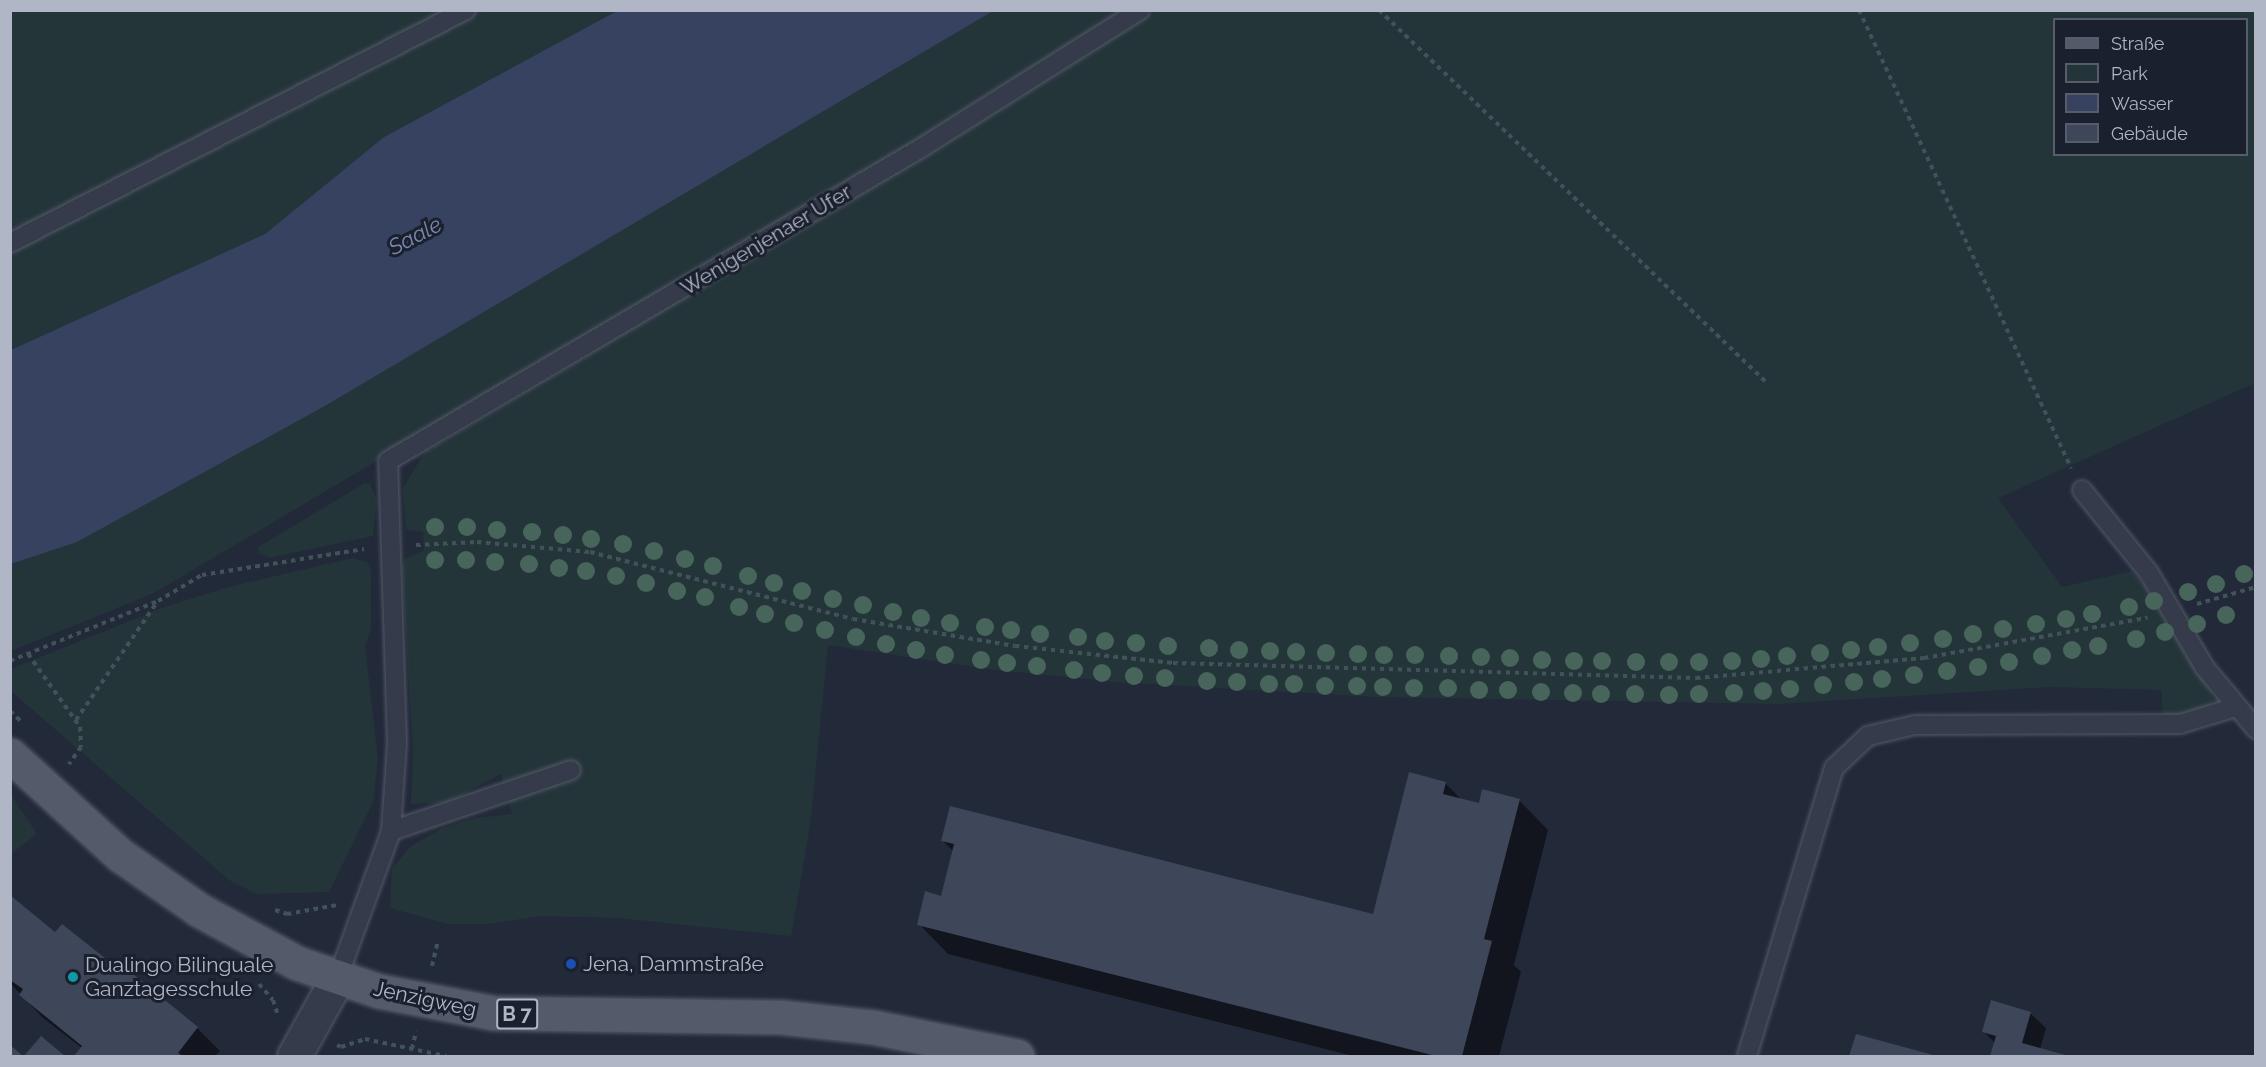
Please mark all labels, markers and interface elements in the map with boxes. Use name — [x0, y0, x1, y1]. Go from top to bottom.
legend — [2053, 18, 2248, 156]
text: Straße — [2111, 33, 2164, 54]
text: Park — [2111, 63, 2148, 84]
text: Wasser — [2111, 93, 2173, 114]
text: Gebäude — [2111, 123, 2188, 144]
street label: Wenigenjenaer Ufer — [676, 179, 856, 301]
water label: Saale — [384, 211, 446, 261]
place label: Jena, Dammstraße — [583, 951, 764, 977]
place label: Dualingo Bilinguale Ganztagesschule — [85, 952, 273, 1002]
marker: Jena, Dammstraße — [564, 957, 578, 971]
marker: Dualingo Bilinguale Ganztagesschule — [66, 970, 80, 984]
street label: Jenzigweg — [371, 976, 479, 1022]
road number: B 7 — [496, 997, 538, 1031]

